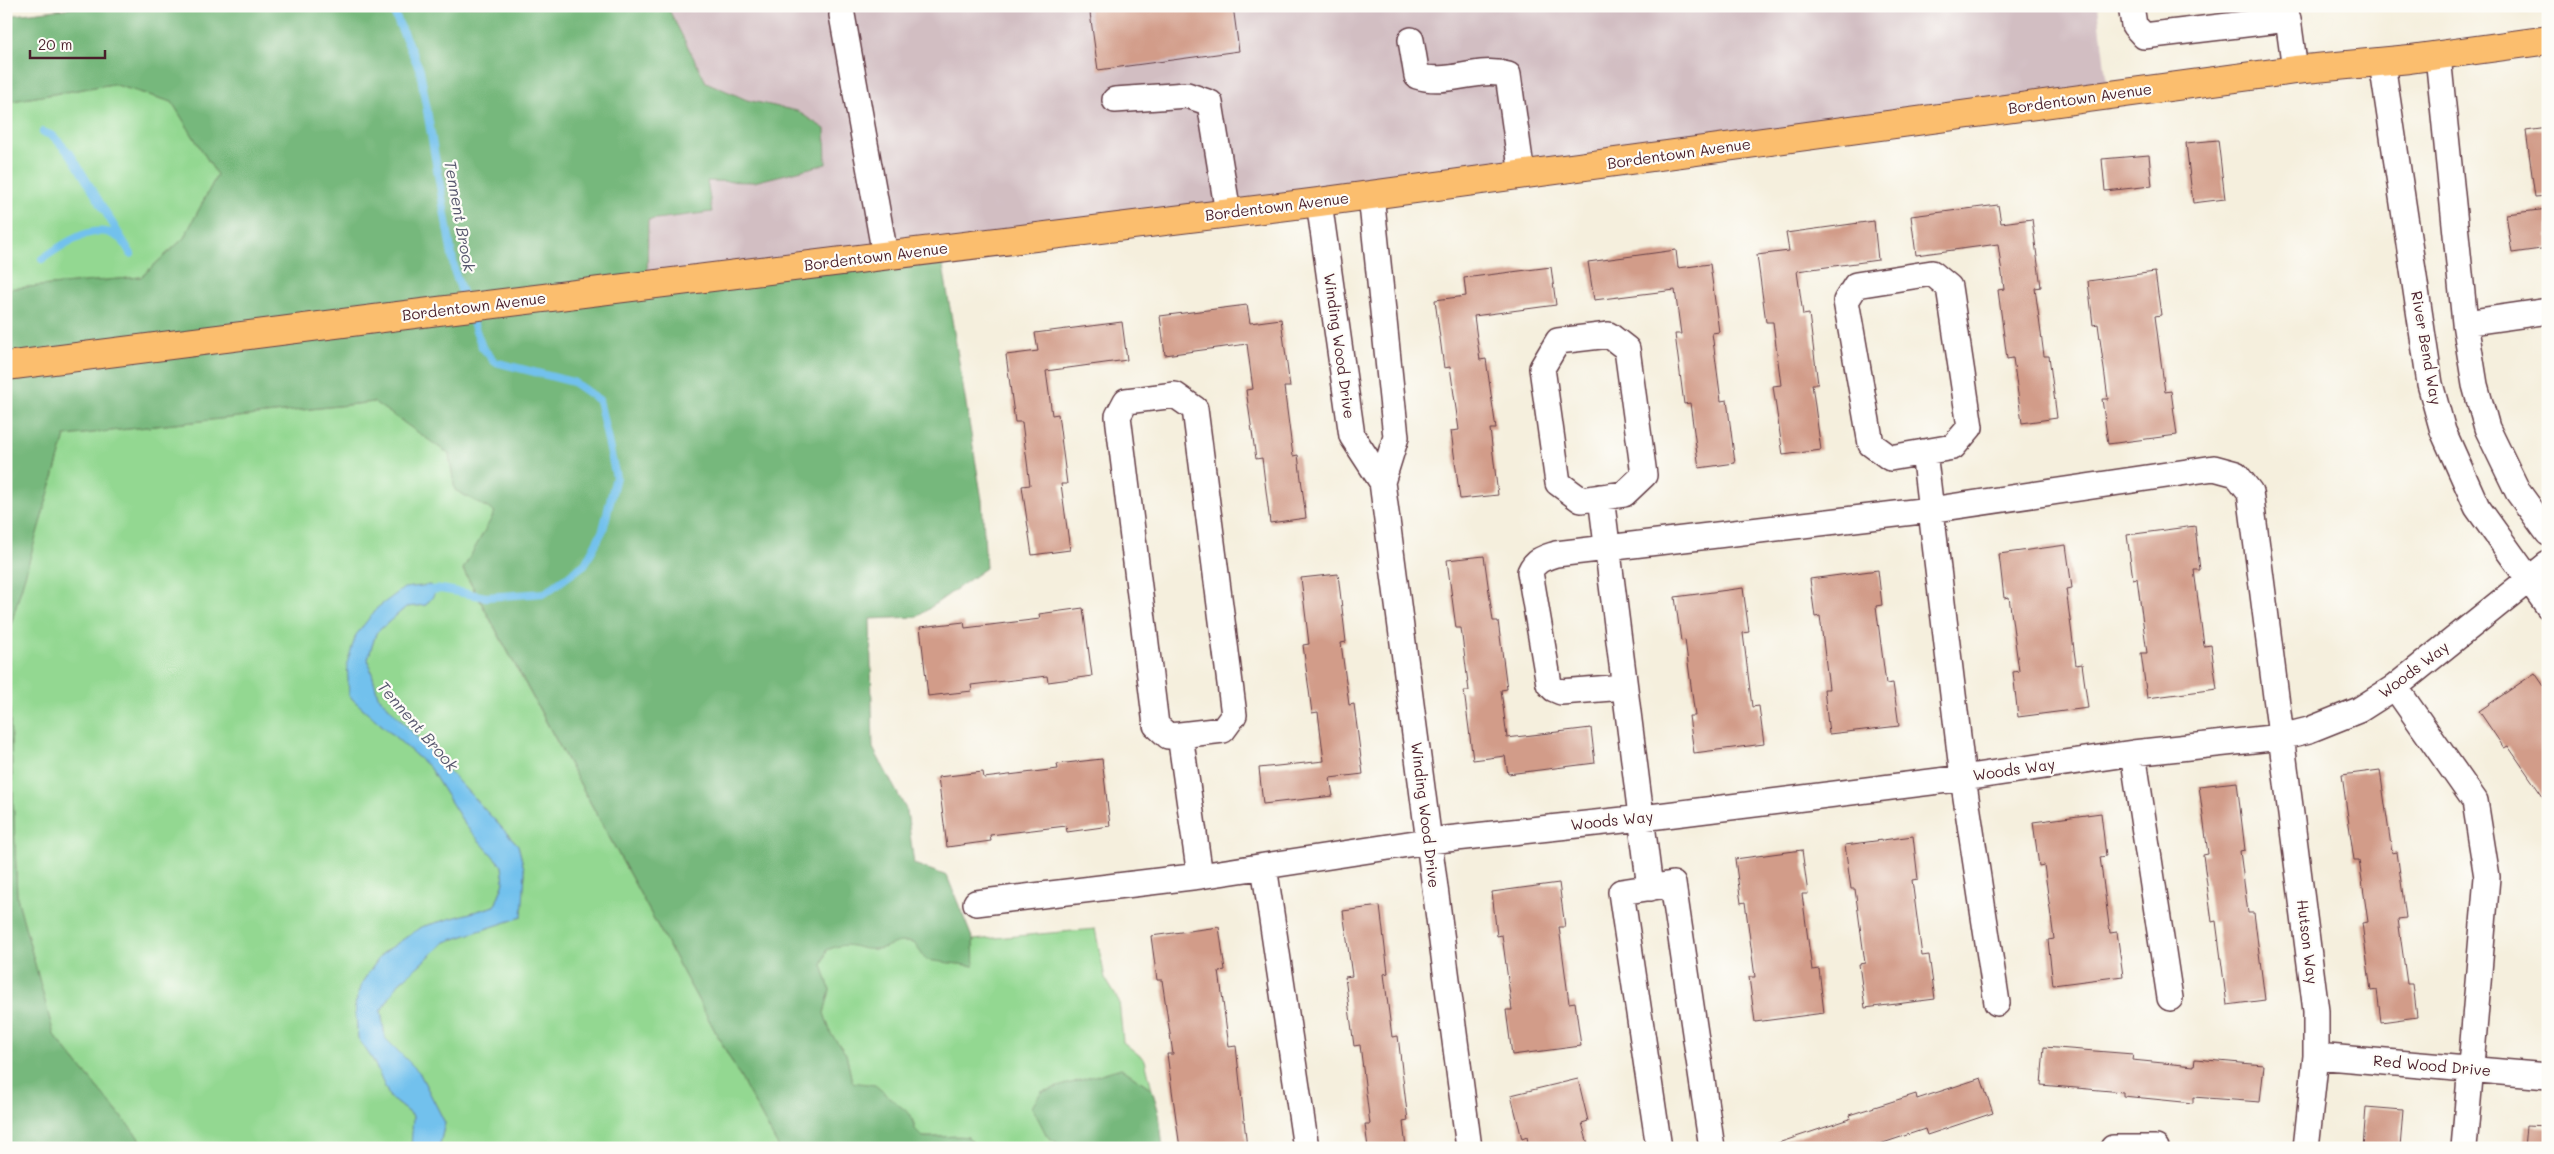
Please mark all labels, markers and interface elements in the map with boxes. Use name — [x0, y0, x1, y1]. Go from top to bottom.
scale bar — [30, 28, 105, 60]
text: 20 m — [38, 34, 72, 54]
street label: Bordentown Avenue — [2007, 78, 2153, 118]
street label: Bordentown Avenue — [1606, 133, 1752, 173]
water label: Tennent Brook — [440, 158, 481, 274]
street label: Bordentown Avenue — [1204, 187, 1350, 225]
street label: Bordentown Avenue — [803, 237, 949, 275]
street label: Winding Wood Drive — [1320, 272, 1360, 420]
street label: Bordentown Avenue — [401, 287, 547, 325]
street label: River Bend Way — [2407, 289, 2447, 407]
street label: Woods Way — [2374, 636, 2453, 702]
water label: Tennent Brook — [373, 676, 464, 776]
street label: Winding Wood Drive — [1407, 741, 1445, 889]
street label: Woods Way — [1971, 753, 2056, 785]
street label: Woods Way — [1570, 806, 1654, 834]
street label: Hutson Way — [2293, 898, 2323, 986]
street label: Red Wood Drive — [2372, 1050, 2492, 1080]

